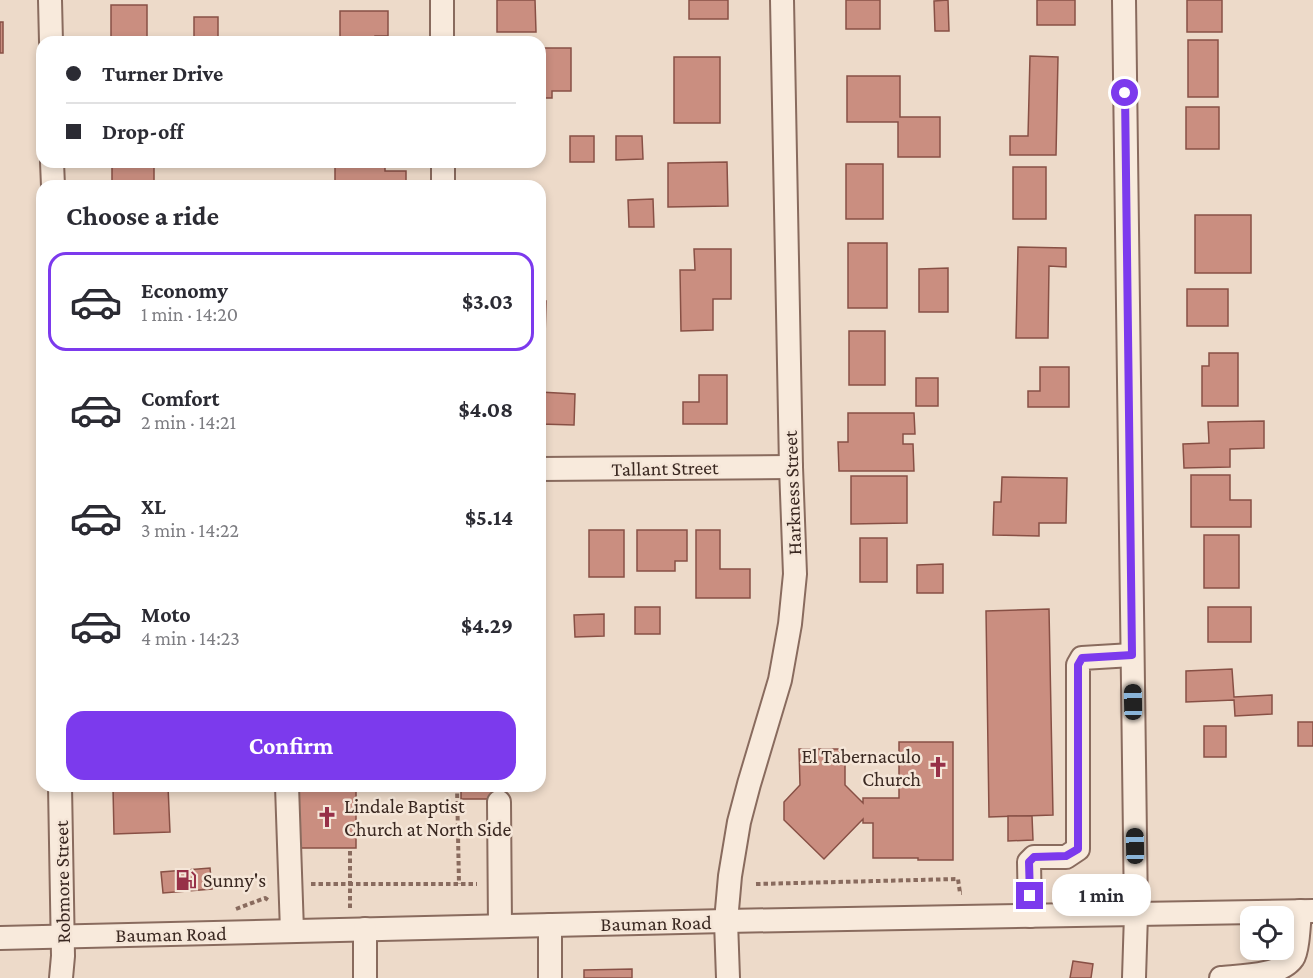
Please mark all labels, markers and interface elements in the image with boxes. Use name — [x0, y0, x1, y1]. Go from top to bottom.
text: Turner Drive — [102, 61, 223, 86]
route start — [1111, 79, 1138, 106]
text: Drop-off — [102, 119, 184, 144]
text: Choose a ride — [66, 201, 219, 231]
icon: car — [69, 275, 123, 329]
text: Economy — [141, 278, 228, 303]
text: $3.03 — [462, 289, 513, 314]
text: 1 min · 14:20 — [141, 303, 238, 325]
icon: car — [69, 383, 123, 437]
text: Comfort — [141, 386, 219, 411]
text: $4.08 — [458, 397, 513, 422]
text: 2 min · 14:21 — [141, 411, 236, 433]
street label: Harkness Street — [779, 430, 805, 556]
street label: Tallant Street — [611, 456, 719, 480]
icon: car — [69, 491, 123, 545]
text: XL — [141, 494, 166, 519]
text: $5.14 — [465, 505, 513, 530]
text: 3 min · 14:22 — [141, 519, 239, 541]
icon: car — [69, 599, 123, 653]
text: Moto — [141, 602, 191, 627]
text: $4.29 — [461, 613, 513, 638]
text: 4 min · 14:23 — [141, 627, 240, 649]
car — [1124, 684, 1142, 720]
button: Confirm — [66, 711, 516, 780]
place label: El Tabernaculo Church — [801, 745, 921, 790]
church icon: El Tabernaculo Church — [926, 755, 950, 779]
place label: Lindale Baptist Church at North Side — [344, 795, 511, 840]
church icon: Lindale Baptist Church at North Side — [315, 805, 339, 829]
street label: Robmore Street — [50, 820, 74, 944]
car — [1126, 828, 1144, 864]
fuel station icon: Sunny's — [174, 868, 198, 892]
place label: Sunny's — [203, 869, 266, 892]
callout: 1 min — [1051, 875, 1150, 917]
route end — [1016, 882, 1043, 909]
text: 1 min — [1079, 884, 1124, 906]
map controls — [1240, 906, 1294, 960]
button: locate — [1240, 906, 1294, 960]
street label: Bauman Road — [600, 911, 712, 935]
street label: Bauman Road — [115, 922, 227, 946]

